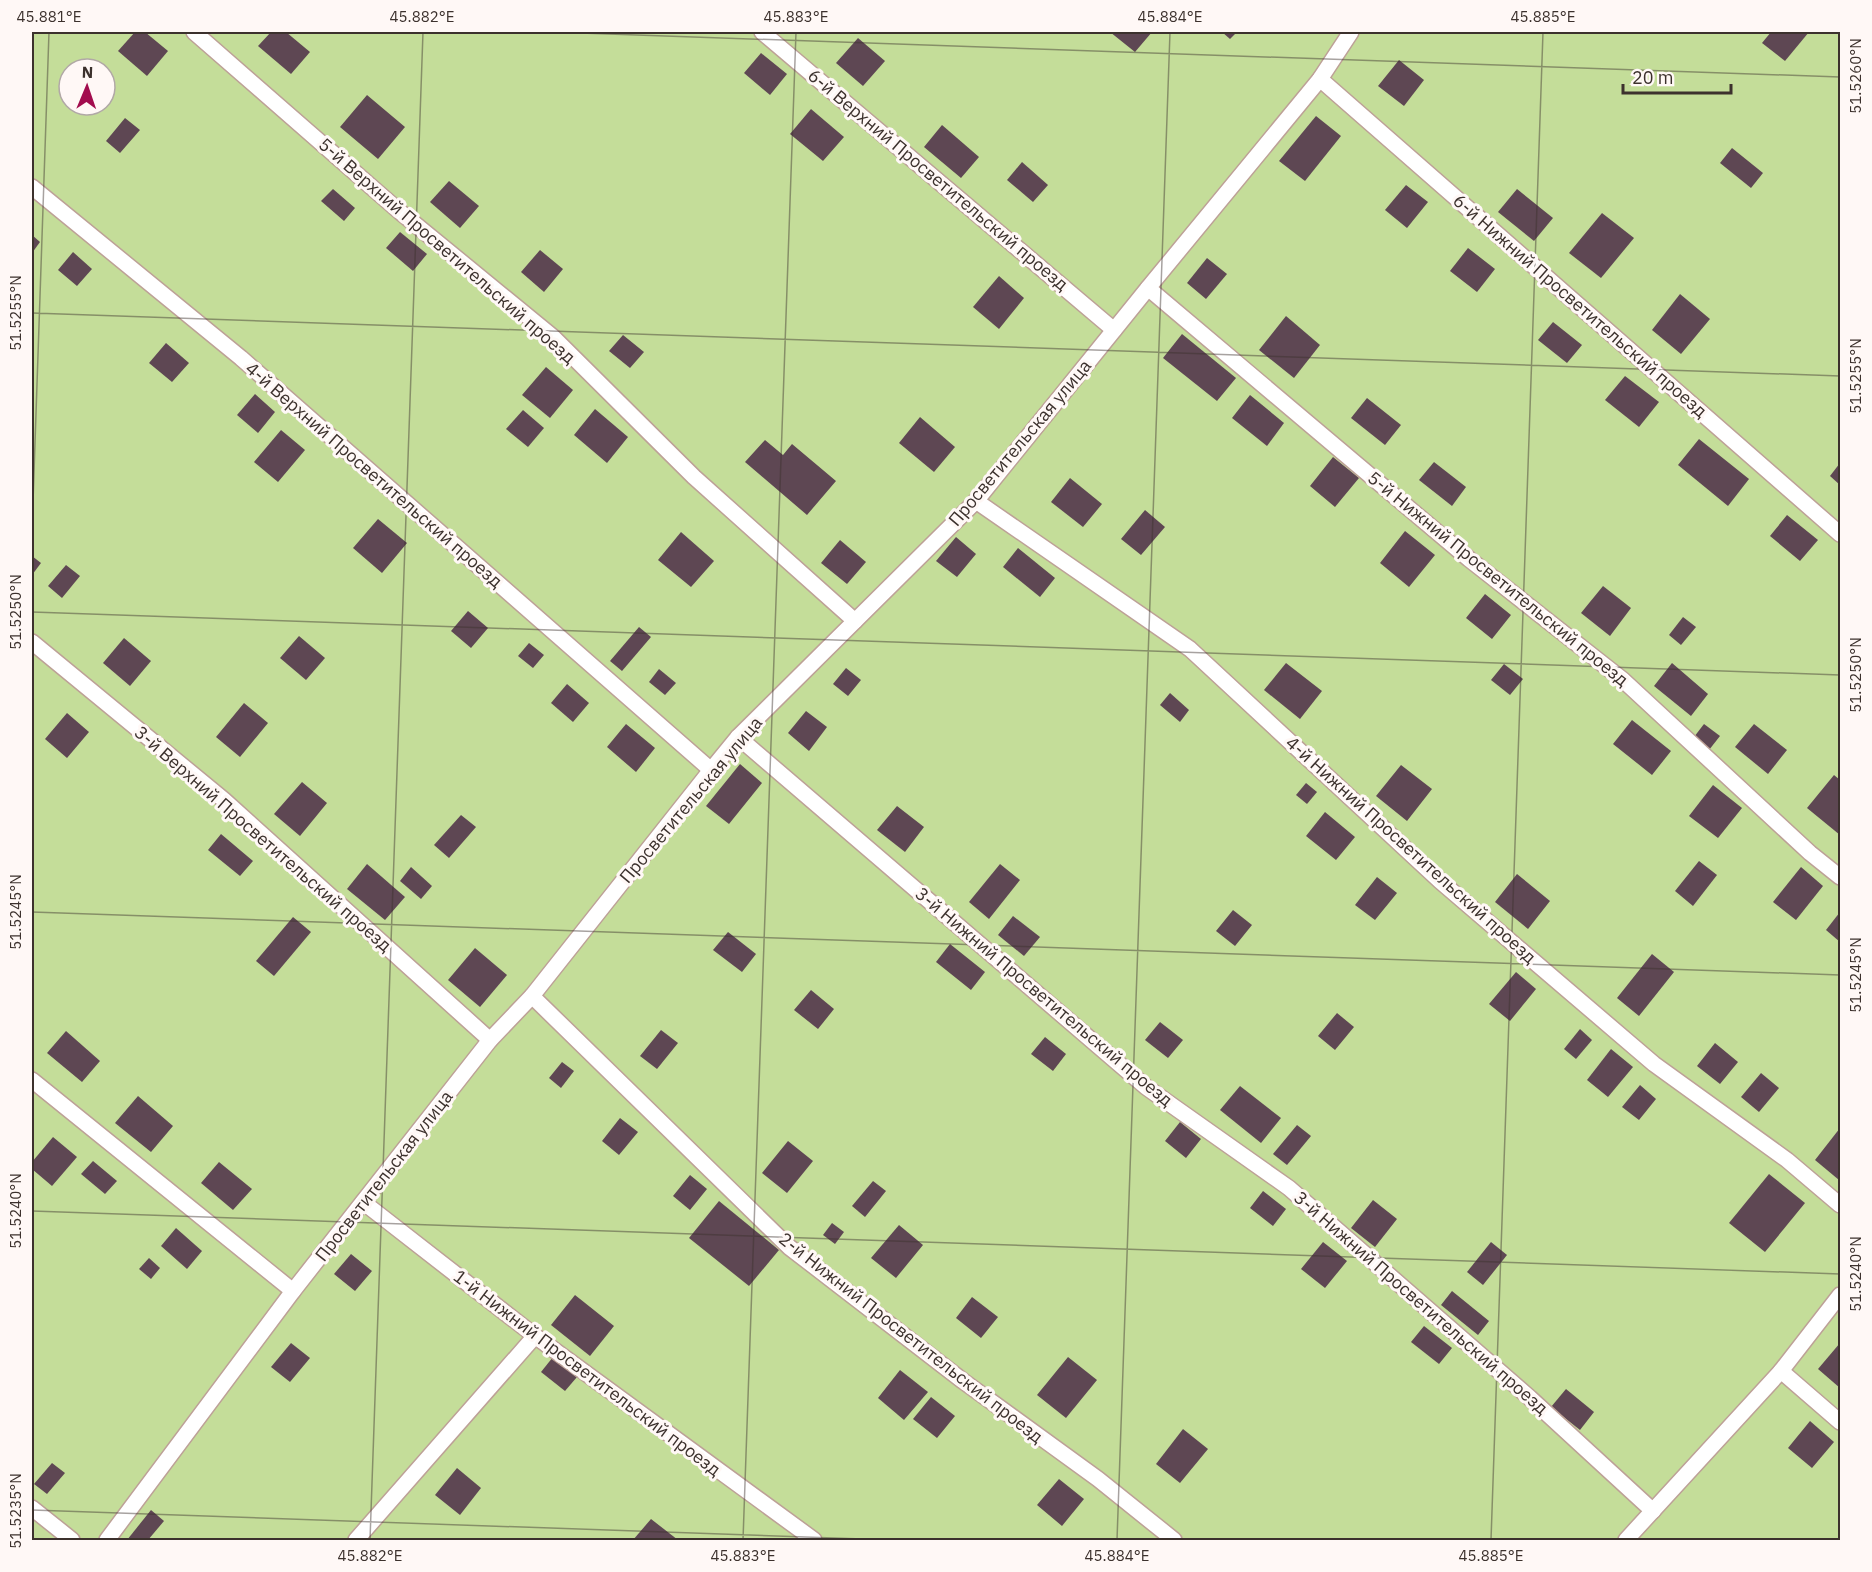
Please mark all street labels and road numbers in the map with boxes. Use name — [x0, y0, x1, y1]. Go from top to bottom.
street label: 6-й Верхний Просветительский проезд — [803, 64, 1074, 296]
street label: 5-й Верхний Просветительский проезд — [314, 133, 581, 369]
street label: 6-й Нижний Просветительский проезд — [1449, 189, 1712, 422]
street label: Просветительская улица — [943, 354, 1096, 531]
street label: 4-й Верхний Просветительский проезд — [241, 357, 508, 593]
street label: 5-й Нижний Просветительский проезд — [1363, 466, 1634, 691]
street label: Просветительская улица — [614, 711, 767, 888]
street label: 3-й Верхний Просветительский проезд — [130, 721, 397, 957]
street label: 4-й Нижний Просветительский проезд — [1281, 731, 1542, 969]
street label: 3-й Нижний Просветительский проезд — [911, 882, 1178, 1111]
street label: Просветительская улица — [310, 1085, 458, 1266]
street label: 3-й Нижний Просветительский проезд — [1290, 1186, 1553, 1419]
street label: 2-й Нижний Просветительский проезд — [774, 1227, 1048, 1448]
street label: 1-й Нижний Просветительский проезд — [449, 1264, 726, 1481]

